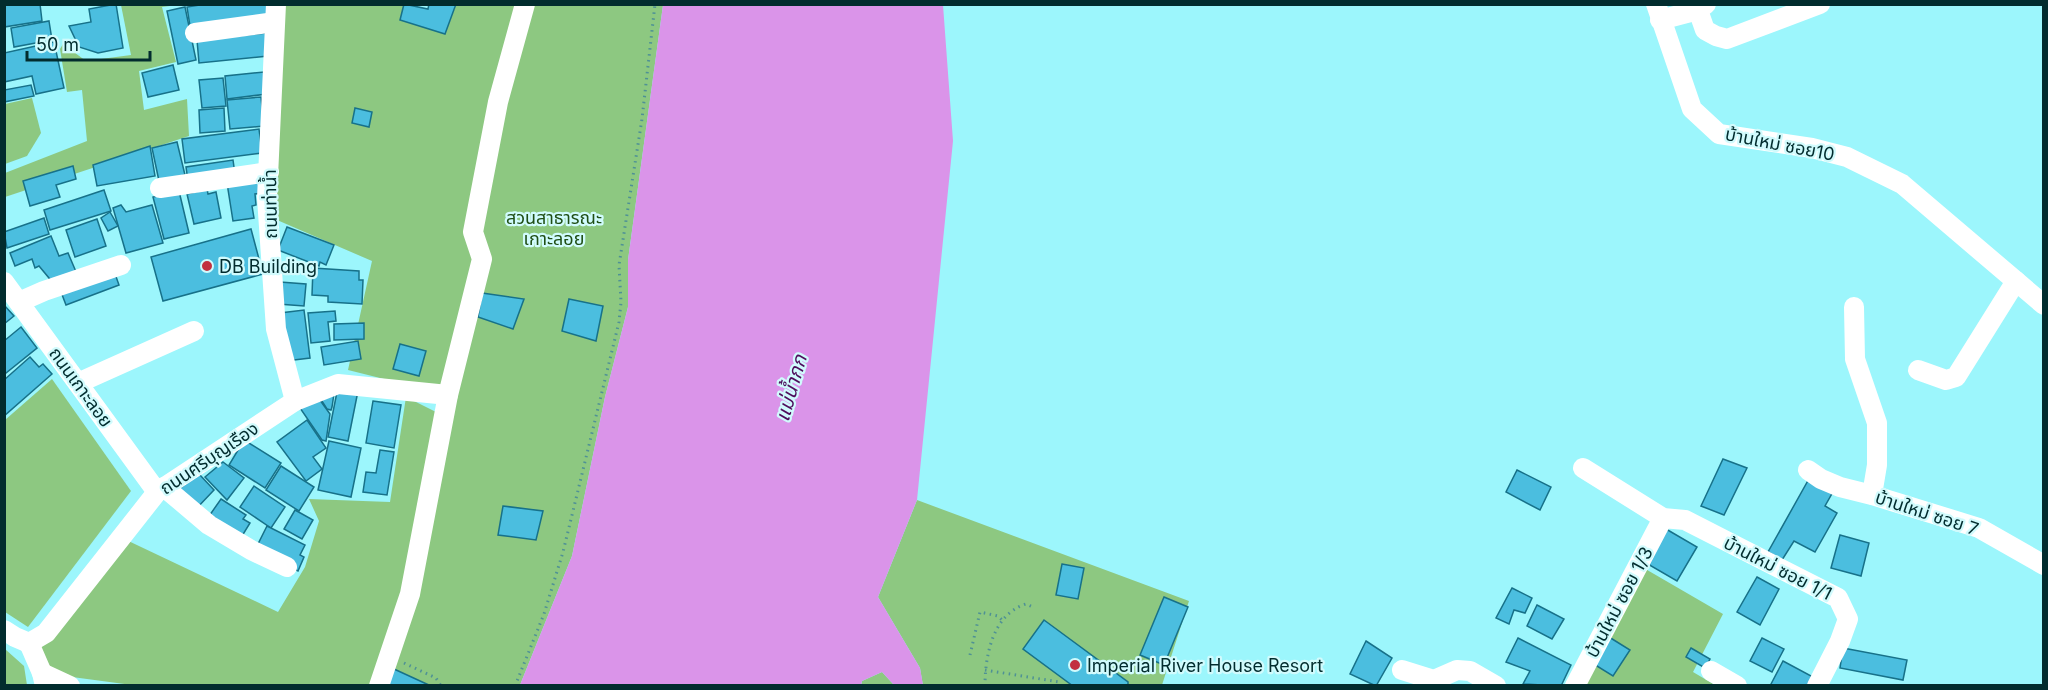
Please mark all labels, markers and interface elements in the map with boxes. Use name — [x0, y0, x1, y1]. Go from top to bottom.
scale bar — [27, 24, 150, 62]
text: 50 m — [36, 34, 79, 55]
street label: บ้านใหม่ ซอย10 — [1724, 123, 1836, 165]
street label: ถนนท่าน้ำ — [257, 169, 281, 239]
park label: สวนสาธารณะ เกาะลอย — [506, 207, 602, 249]
place label: DB Building — [219, 256, 317, 277]
marker: DB Building — [200, 259, 214, 273]
street label: ถนนเกาะลอย — [45, 343, 117, 431]
water label: แม่น้ำกก — [768, 350, 812, 424]
street label: ถนนศรีบุญเรือง — [156, 417, 263, 499]
street label: บ้านใหม่ ซอย 7 — [1873, 486, 1981, 540]
street label: บ้านใหม่ ซอย 1/1 — [1721, 532, 1835, 604]
street label: บ้านใหม่ ซอย 1/3 — [1581, 543, 1657, 661]
place label: Imperial River House Resort — [1087, 655, 1323, 676]
marker: Imperial River House Resort — [1068, 658, 1082, 672]

